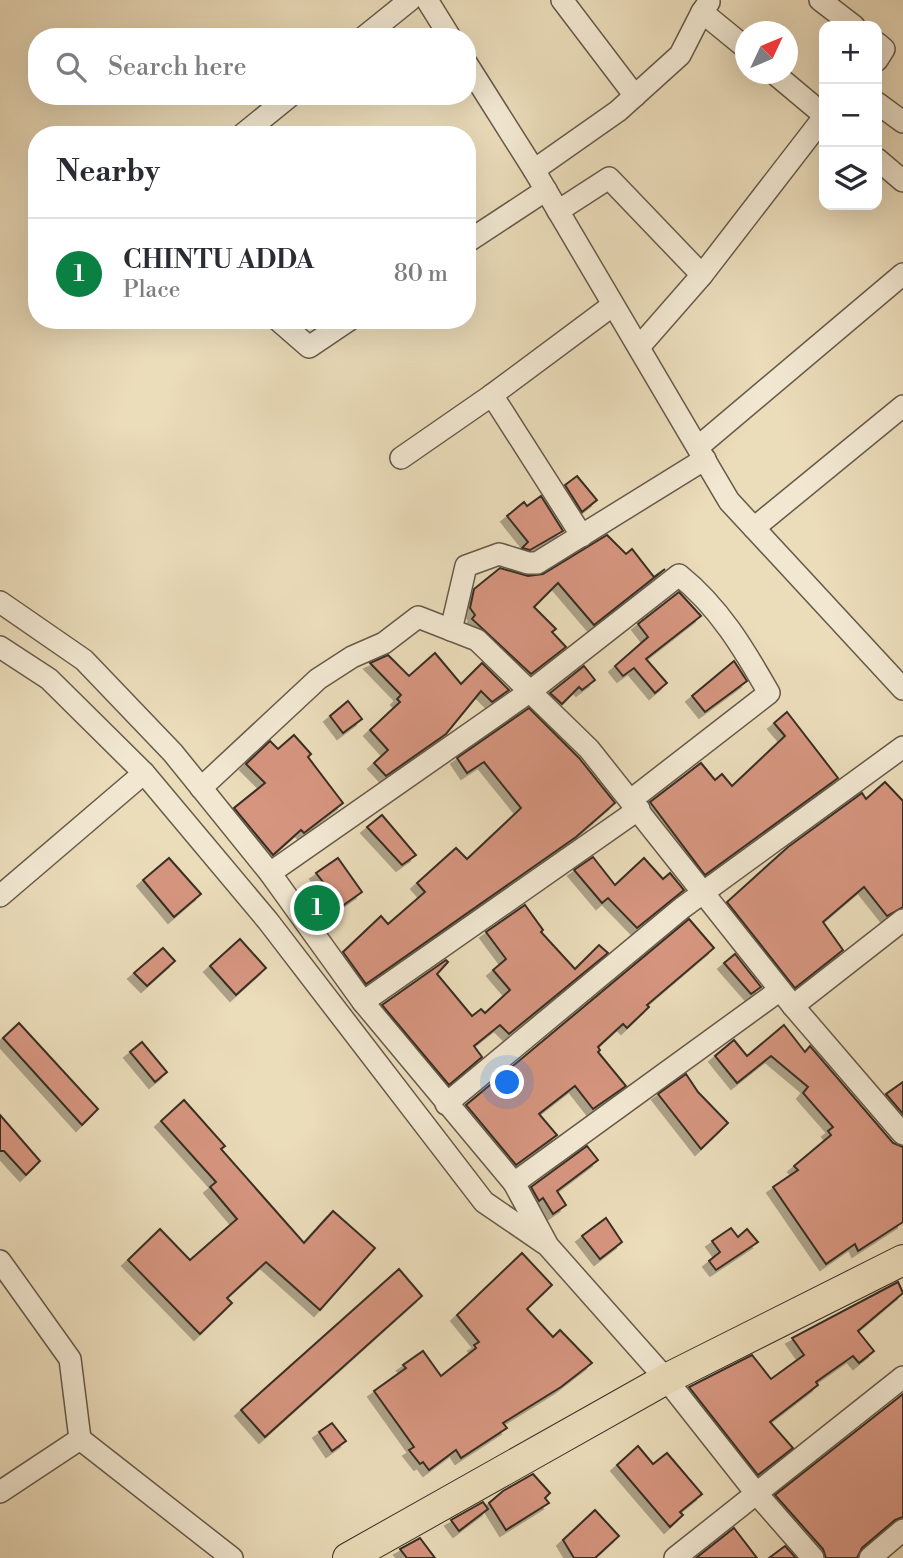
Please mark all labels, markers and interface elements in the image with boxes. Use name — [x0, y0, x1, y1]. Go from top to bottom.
north arrow — [735, 21, 798, 84]
map controls — [819, 21, 882, 210]
button: + — [819, 21, 882, 84]
search box — [28, 28, 476, 105]
icon: search — [52, 48, 90, 86]
text: Search here — [108, 51, 247, 83]
button: − — [819, 84, 882, 147]
button: layers — [819, 147, 882, 210]
text: Nearby — [56, 153, 160, 191]
text: CHINTU ADDA — [123, 244, 314, 276]
text: 1 — [73, 260, 85, 288]
text: 80 m — [394, 260, 448, 288]
text: Place — [123, 276, 180, 304]
pin: 1 — [294, 882, 340, 934]
your location — [490, 1065, 524, 1099]

